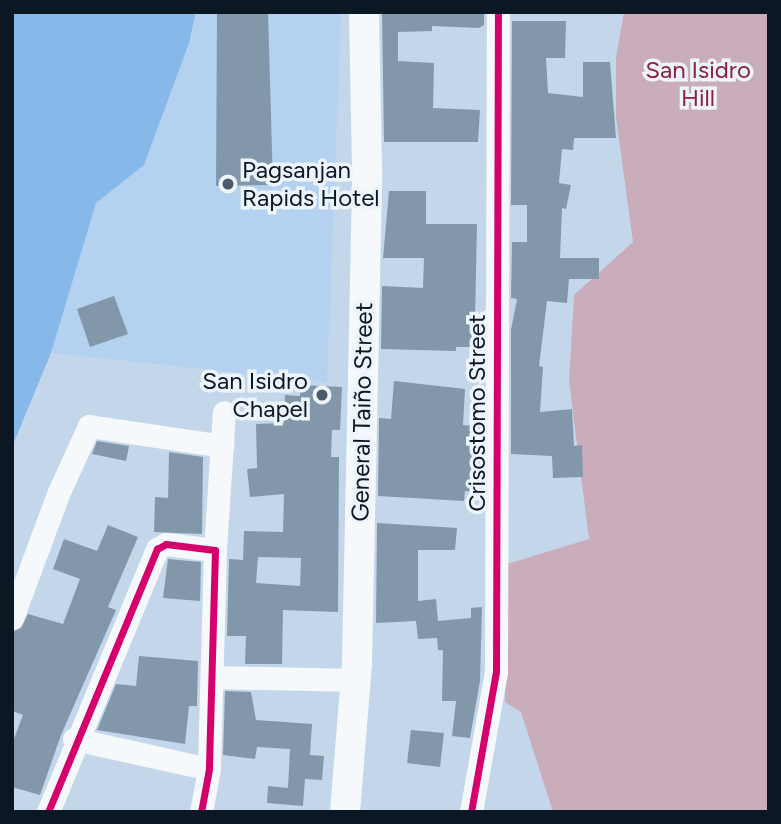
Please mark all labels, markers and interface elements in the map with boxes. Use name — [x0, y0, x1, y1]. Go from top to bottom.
park label: San Isidro Hill — [645, 56, 751, 112]
place label: Pagsanjan Rapids Hotel — [242, 156, 380, 212]
marker: Pagsanjan Rapids Hotel — [220, 176, 236, 192]
street label: General Taiño Street — [346, 302, 378, 522]
street label: Crisostomo Street — [463, 314, 491, 512]
place label: San Isidro Chapel — [202, 367, 308, 423]
marker: San Isidro Chapel — [314, 387, 330, 403]

